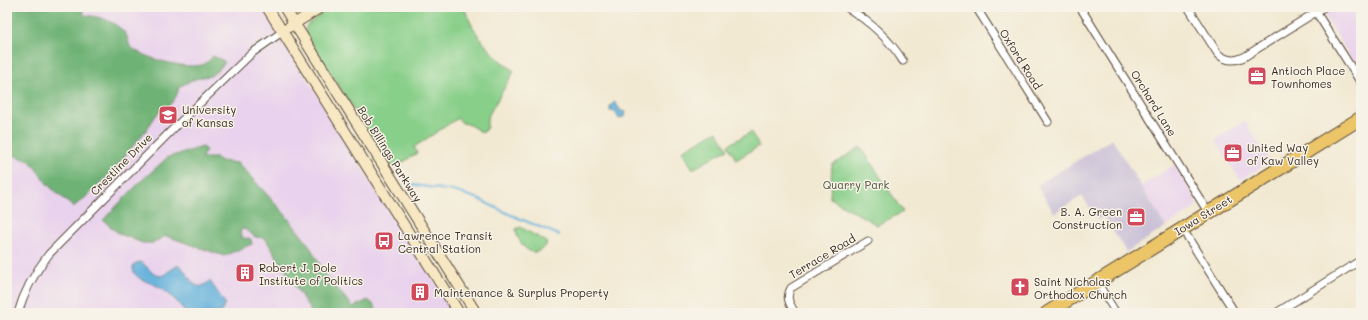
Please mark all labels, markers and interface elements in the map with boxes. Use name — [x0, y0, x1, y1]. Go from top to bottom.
street label: Oxford Road — [996, 26, 1046, 92]
place label: Antioch Place Townhomes — [1271, 63, 1345, 91]
office icon: Antioch Place Townhomes — [1246, 65, 1268, 87]
street label: Orchard Lane — [1128, 67, 1180, 139]
place label: University of Kansas — [182, 102, 236, 130]
street label: Bob Billings Parkway — [354, 103, 426, 205]
school or university icon: University of Kansas — [157, 104, 179, 126]
street label: Crestline Drive — [87, 130, 155, 198]
place label: United Way of Kaw Valley — [1247, 140, 1319, 168]
office icon: United Way of Kaw Valley — [1222, 142, 1244, 164]
park label: Quarry Park — [823, 177, 890, 192]
street label: Iowa Street — [1171, 191, 1235, 239]
place label: B. A. Green Construction — [1053, 204, 1122, 232]
office icon: B. A. Green Construction — [1125, 206, 1147, 228]
place label: Lawrence Transit Central Station — [398, 228, 493, 256]
bus stop icon: Lawrence Transit Central Station — [373, 230, 395, 252]
street label: Terrace Road — [786, 230, 858, 282]
place label: Robert J. Dole Institute of Politics — [259, 260, 363, 288]
building icon: Robert J. Dole Institute of Politics — [234, 262, 256, 284]
place label: Saint Nicholas Orthodox Church — [1034, 274, 1127, 302]
church icon: Saint Nicholas Orthodox Church — [1009, 276, 1031, 298]
building icon: Maintenance & Surplus Property — [409, 281, 431, 303]
place label: Maintenance & Surplus Property — [434, 285, 609, 300]

